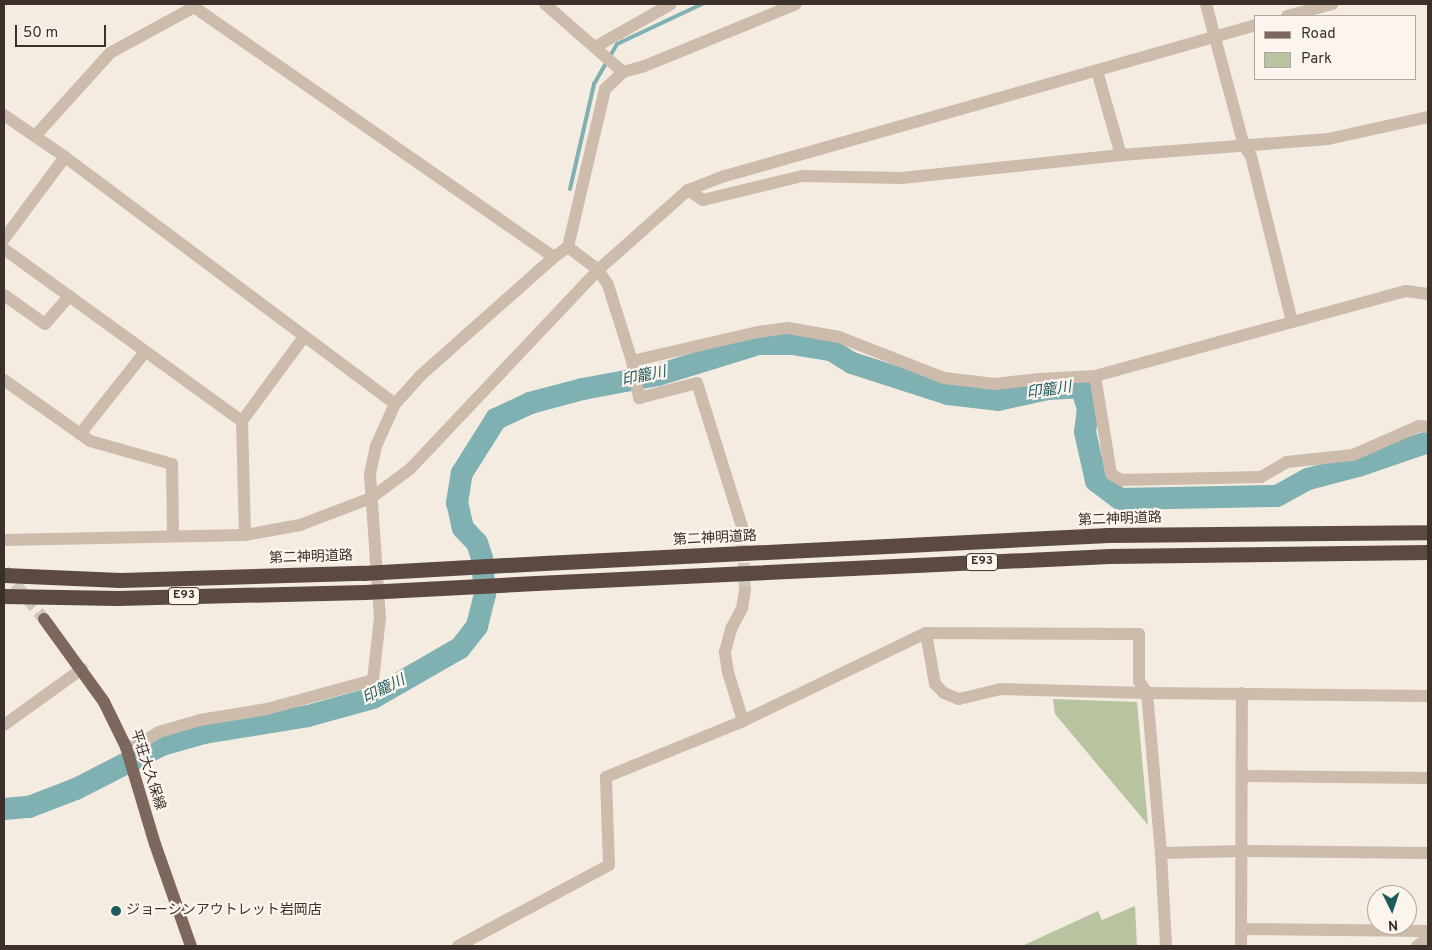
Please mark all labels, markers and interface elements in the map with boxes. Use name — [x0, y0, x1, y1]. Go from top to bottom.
scale bar — [18, 15, 109, 47]
legend — [1254, 15, 1417, 80]
text: 50 m — [23, 24, 58, 43]
text: Road — [1301, 25, 1336, 44]
text: Park — [1301, 50, 1332, 69]
water label: 印籠川 — [620, 364, 668, 390]
water label: 印籠川 — [1025, 379, 1073, 403]
street label: 第二神明道路 — [1078, 510, 1162, 530]
street label: 第二神明道路 — [673, 528, 757, 550]
street label: 第二神明道路 — [269, 548, 353, 568]
road number: E93 — [966, 552, 998, 572]
road number: E93 — [168, 586, 200, 606]
water label: 印籠川 — [360, 672, 408, 708]
street label: 平荘大久保線 — [126, 727, 168, 813]
north arrow — [1367, 885, 1417, 935]
place label: ジョーシンアウトレット岩岡店 — [126, 903, 322, 919]
marker: ジョーシンアウトレット岩岡店 — [110, 905, 122, 917]
text: N — [1387, 916, 1399, 933]

